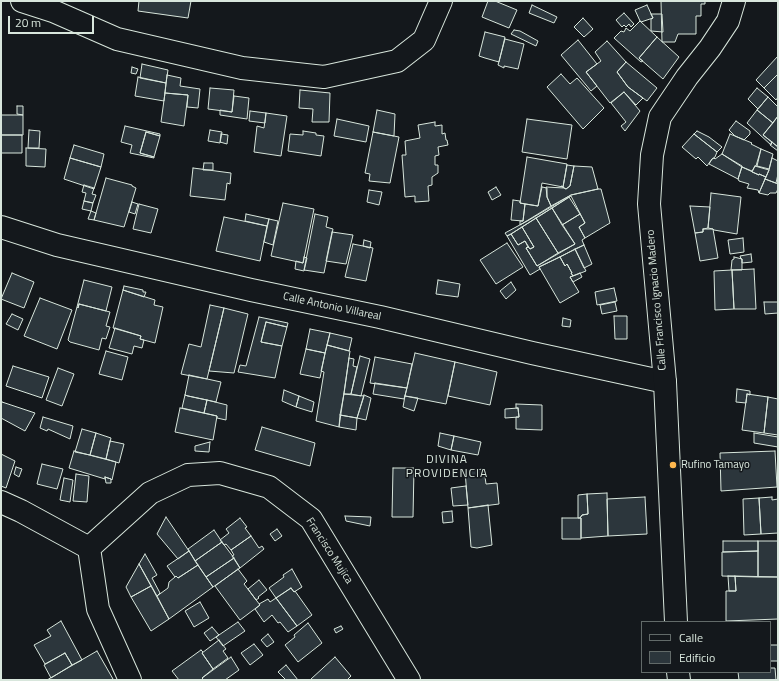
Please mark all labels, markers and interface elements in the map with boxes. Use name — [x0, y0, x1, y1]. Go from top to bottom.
scale bar — [10, 8, 96, 34]
text: 20 m — [15, 13, 41, 32]
street label: Calle Francisco Ignacio Madero — [644, 229, 670, 371]
street label: Calle Antonio Villareal — [282, 290, 382, 324]
district label: DIVINA PROVIDENCIA — [406, 453, 488, 481]
place label: Rufino Tamayo — [681, 458, 750, 472]
marker: Rufino Tamayo — [668, 460, 678, 470]
street label: Francisco Mujica — [303, 515, 355, 587]
legend — [641, 621, 771, 673]
text: Calle — [679, 628, 703, 647]
text: Edificio — [679, 648, 715, 667]

